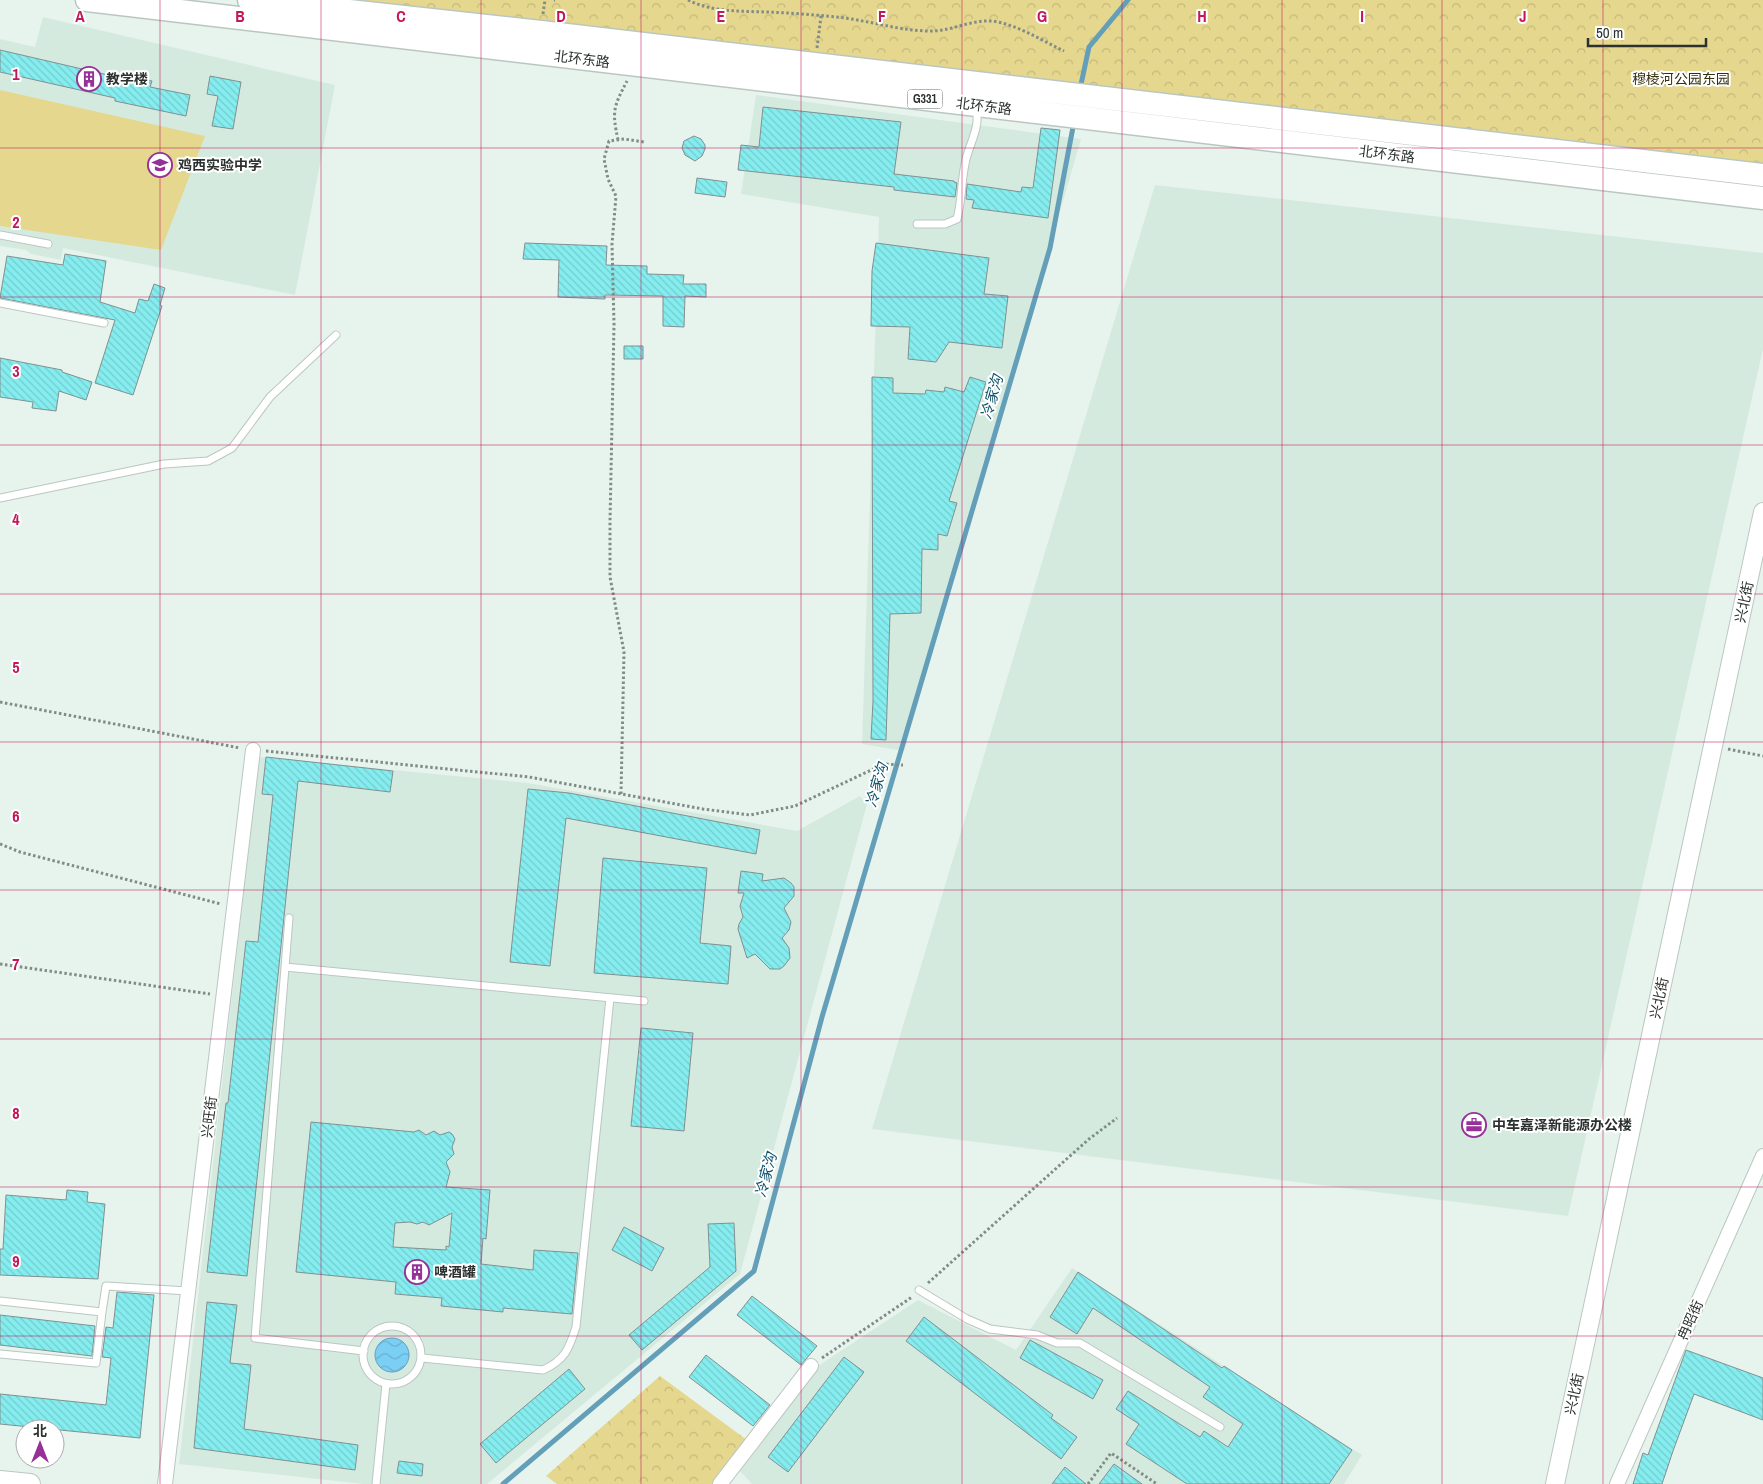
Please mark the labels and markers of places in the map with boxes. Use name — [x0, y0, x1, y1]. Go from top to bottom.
building icon: 教学楼 — [76, 66, 102, 92]
place label: 教学楼 — [106, 70, 148, 88]
school or university icon: 鸡西实验中学 — [147, 152, 173, 178]
place label: 鸡西实验中学 — [178, 156, 262, 174]
office icon: 中车嘉泽新能源办公楼 — [1461, 1112, 1487, 1138]
place label: 中车嘉泽新能源办公楼 — [1492, 1116, 1632, 1134]
building icon: 啤酒罐 — [404, 1259, 430, 1285]
place label: 啤酒罐 — [434, 1263, 476, 1281]

